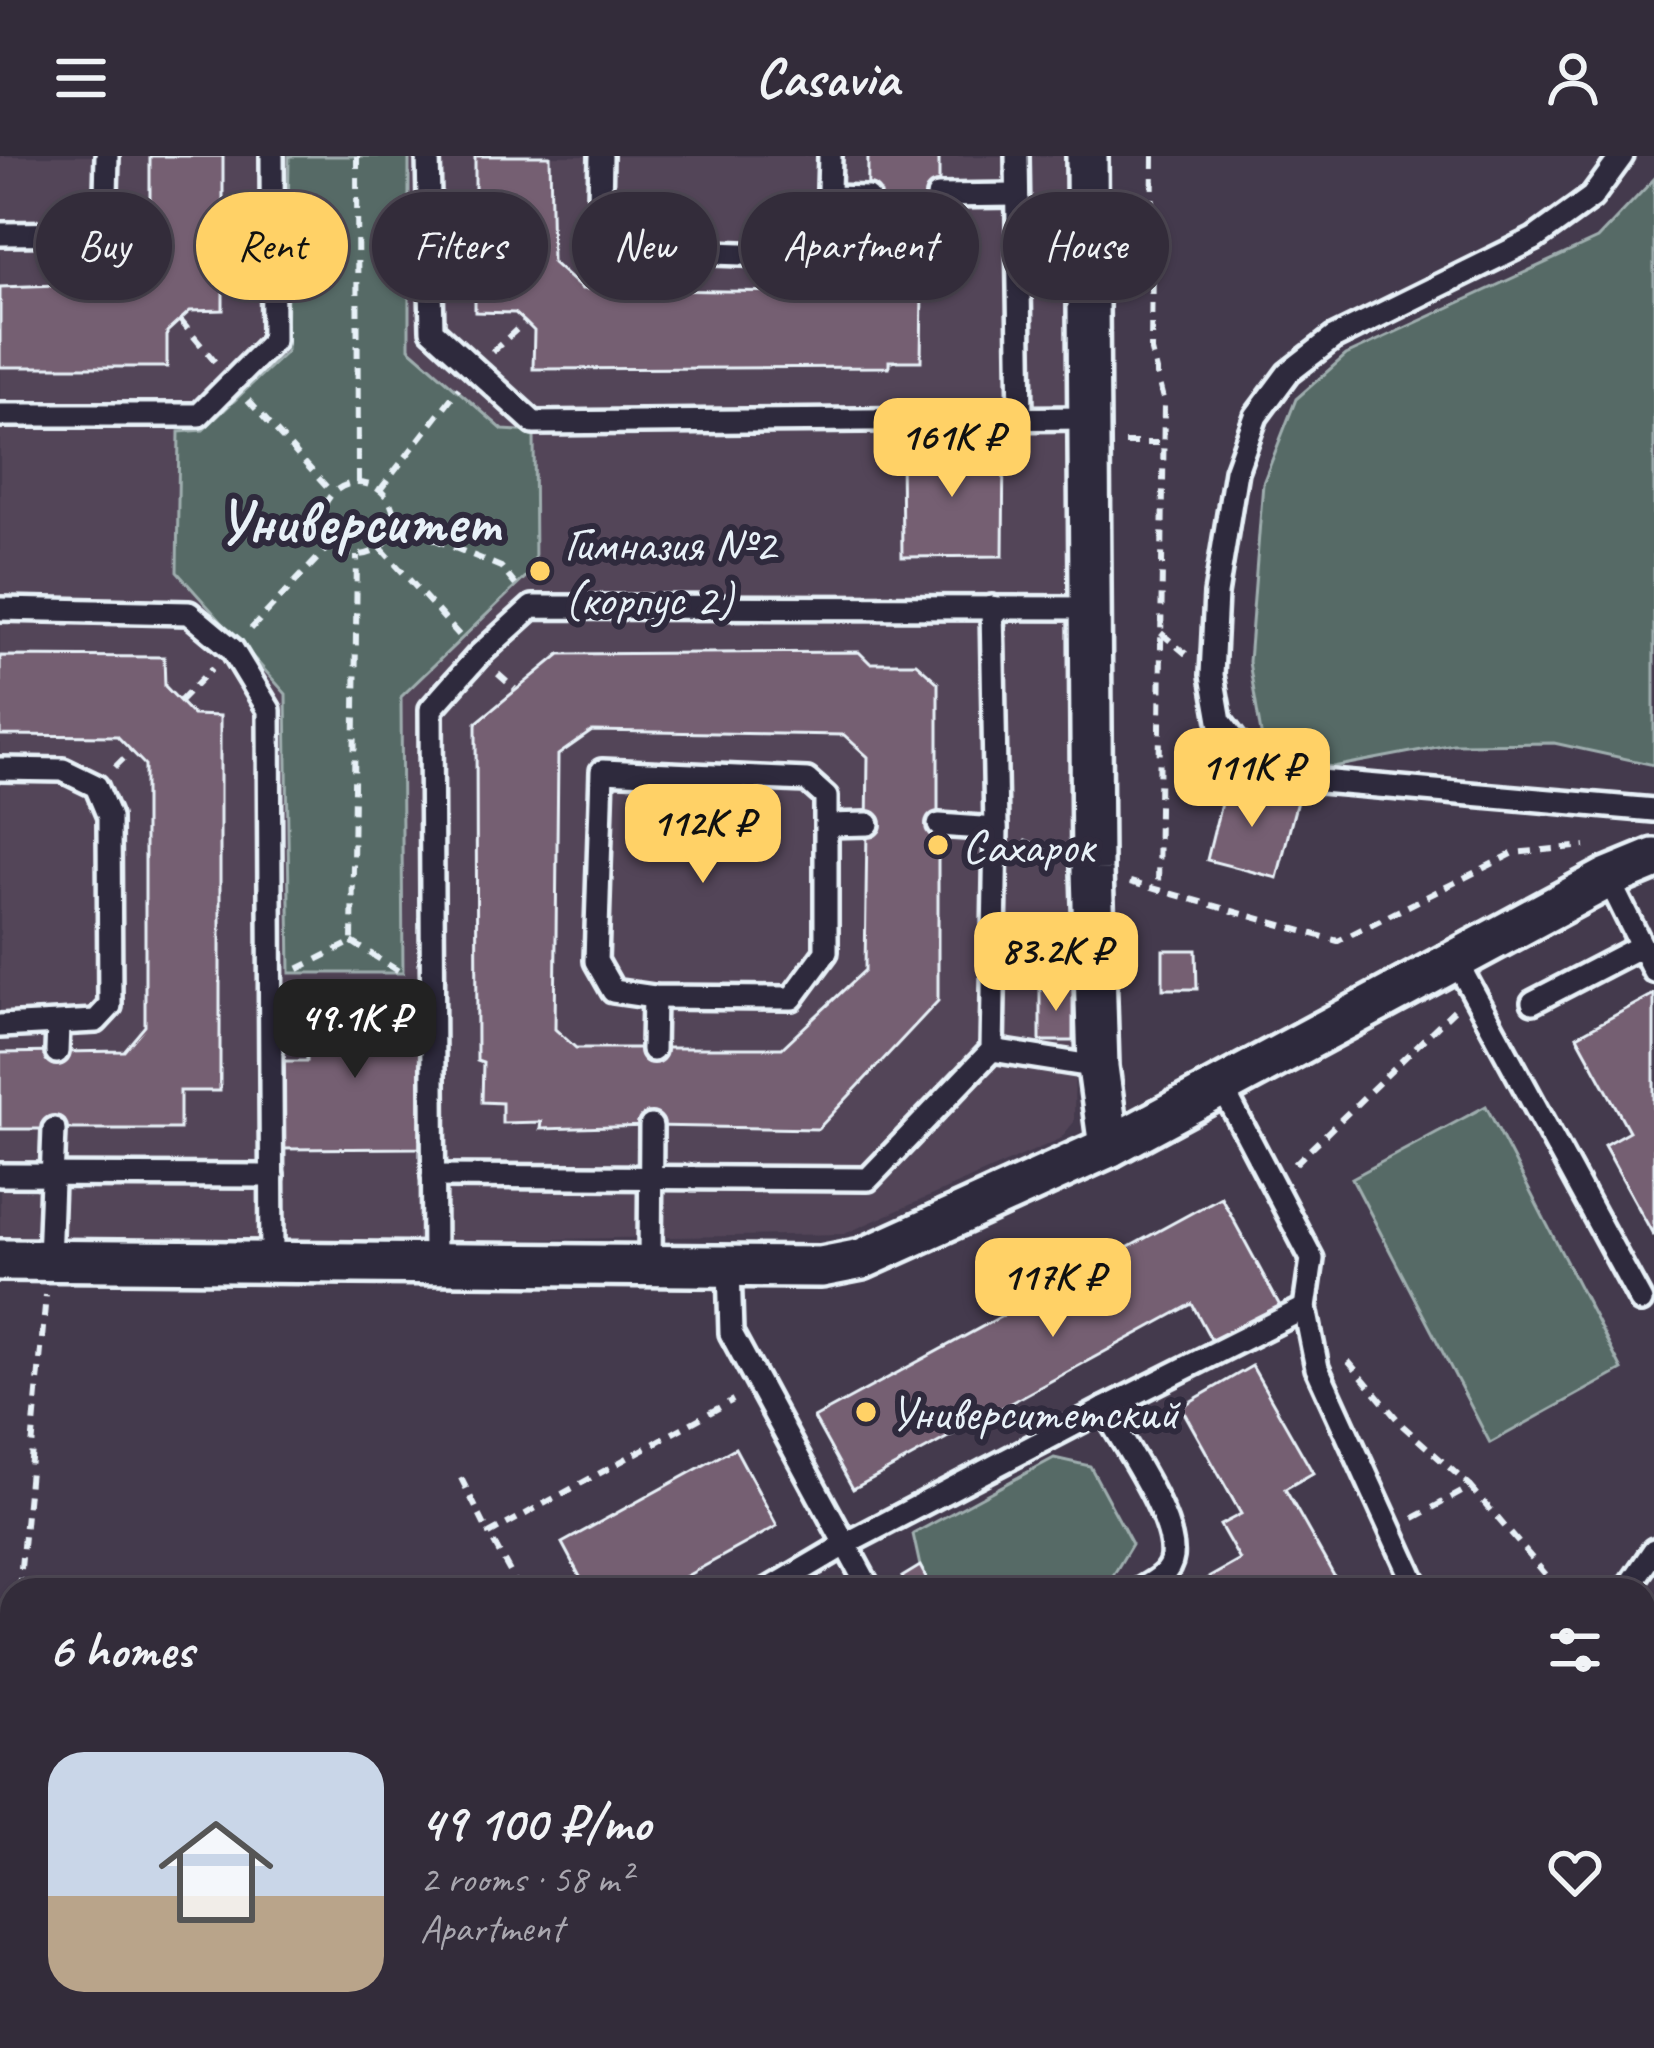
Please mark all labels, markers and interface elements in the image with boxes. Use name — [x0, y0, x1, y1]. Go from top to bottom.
text: Casavia — [755, 44, 899, 112]
icon: menu — [48, 45, 114, 111]
icon: person — [1540, 45, 1606, 111]
chip: Buy — [36, 192, 172, 300]
chip: Rent — [196, 192, 348, 300]
chip: Filters — [372, 192, 548, 300]
chip: New — [572, 192, 717, 300]
chip: Apartment — [741, 192, 979, 300]
chip: House — [1003, 192, 1169, 300]
pin: 161K ₽ — [854, 398, 1050, 500]
text: 161K ₽ — [901, 412, 1003, 461]
district label: Университет — [216, 484, 503, 560]
place label: Гимназия №2 (корпус 2) — [564, 514, 779, 629]
marker: Гимназия №2 (корпус 2) — [527, 558, 553, 584]
pin: 111K ₽ — [1154, 728, 1350, 830]
text: 111K ₽ — [1201, 742, 1303, 791]
pin: 112K ₽ — [605, 784, 801, 886]
text: 112K ₽ — [652, 798, 754, 847]
place label: Сахарок — [962, 816, 1098, 876]
marker: Сахарок — [925, 832, 951, 858]
pin: 83.2K ₽ — [945, 912, 1167, 1014]
text: 83.2K ₽ — [1001, 926, 1111, 975]
pin: 49.1K ₽ — [244, 979, 466, 1081]
text: 49.1K ₽ — [300, 993, 410, 1042]
pin: 117K ₽ — [955, 1238, 1151, 1340]
text: 117K ₽ — [1002, 1252, 1104, 1301]
place label: Университетский — [890, 1383, 1182, 1443]
marker: Университетский — [853, 1399, 879, 1425]
icon: filters — [1542, 1617, 1608, 1683]
text: 6 homes — [48, 1618, 193, 1682]
text: 49 100 ₽/mo — [420, 1791, 651, 1855]
icon: home — [144, 1800, 288, 1944]
icon: heart — [1542, 1839, 1608, 1905]
text: 2 rooms · 58 m² — [420, 1855, 631, 1904]
text: Apartment — [420, 1904, 563, 1953]

